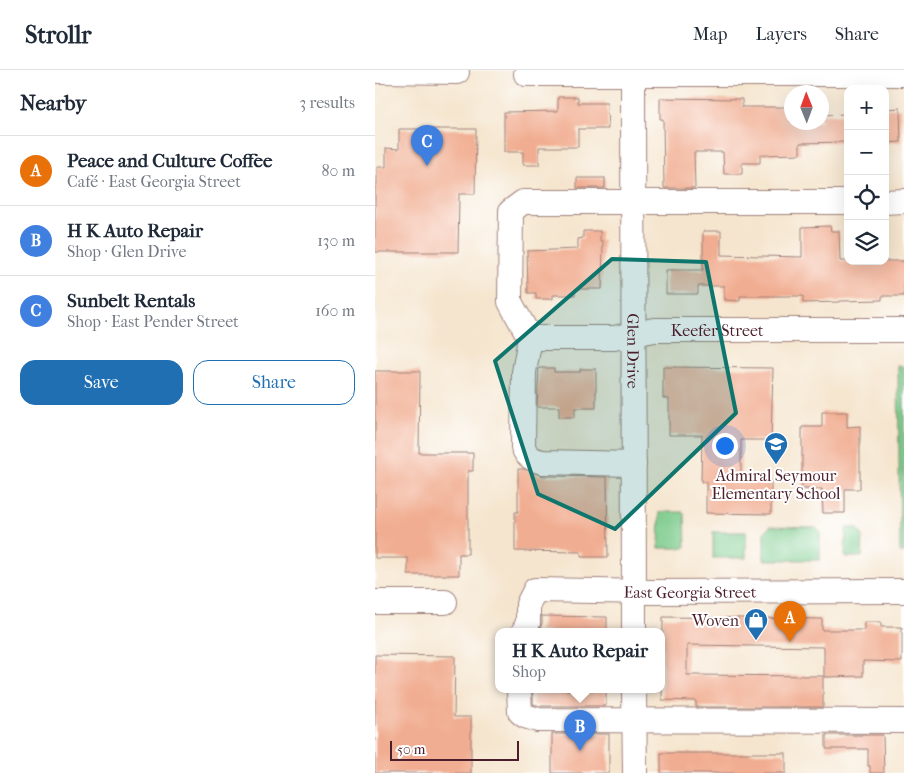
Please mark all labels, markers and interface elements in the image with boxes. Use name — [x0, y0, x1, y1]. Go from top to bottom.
text: Strollr — [25, 21, 92, 49]
text: Map — [693, 24, 727, 45]
text: Layers — [755, 24, 807, 45]
text: Share — [835, 24, 879, 45]
north arrow — [784, 85, 829, 130]
map controls — [844, 85, 889, 265]
button: + — [844, 85, 889, 130]
text: Nearby — [20, 91, 86, 115]
text: 3 results — [299, 93, 355, 112]
pin: C — [411, 125, 443, 166]
button: − — [844, 130, 889, 175]
text: Peace and Culture Coffee — [67, 150, 272, 172]
text: A — [31, 161, 41, 180]
text: 80 m — [321, 161, 355, 180]
text: Café · East Georgia Street — [67, 172, 241, 191]
button: locate — [844, 175, 889, 220]
text: H K Auto Repair — [67, 220, 203, 242]
button: layers — [844, 220, 889, 265]
text: B — [31, 231, 41, 250]
text: 130 m — [317, 231, 355, 250]
text: Shop · Glen Drive — [67, 242, 186, 261]
text: Sunbelt Rentals — [67, 290, 195, 312]
text: C — [31, 301, 41, 320]
text: 160 m — [315, 301, 355, 320]
text: Shop · East Pender Street — [67, 312, 239, 331]
street label: Glen Drive — [623, 313, 643, 389]
street label: Keefer Street — [671, 321, 764, 340]
button: Save — [20, 360, 183, 405]
button: Share — [193, 360, 355, 405]
school or university icon: Admiral Seymour Elementary School — [763, 431, 789, 465]
your location — [712, 433, 738, 459]
place label: Admiral Seymour Elementary School — [712, 466, 841, 503]
street label: East Georgia Street — [624, 583, 757, 602]
pin: A — [774, 601, 806, 642]
shop icon: Woven — [743, 607, 769, 641]
place label: Woven — [691, 611, 740, 630]
popup — [495, 628, 665, 693]
text: H K Auto Repair — [512, 640, 648, 662]
text: Shop — [512, 662, 546, 681]
pin: B — [564, 710, 596, 751]
scale bar — [390, 738, 519, 761]
text: 50 m — [397, 741, 425, 758]

